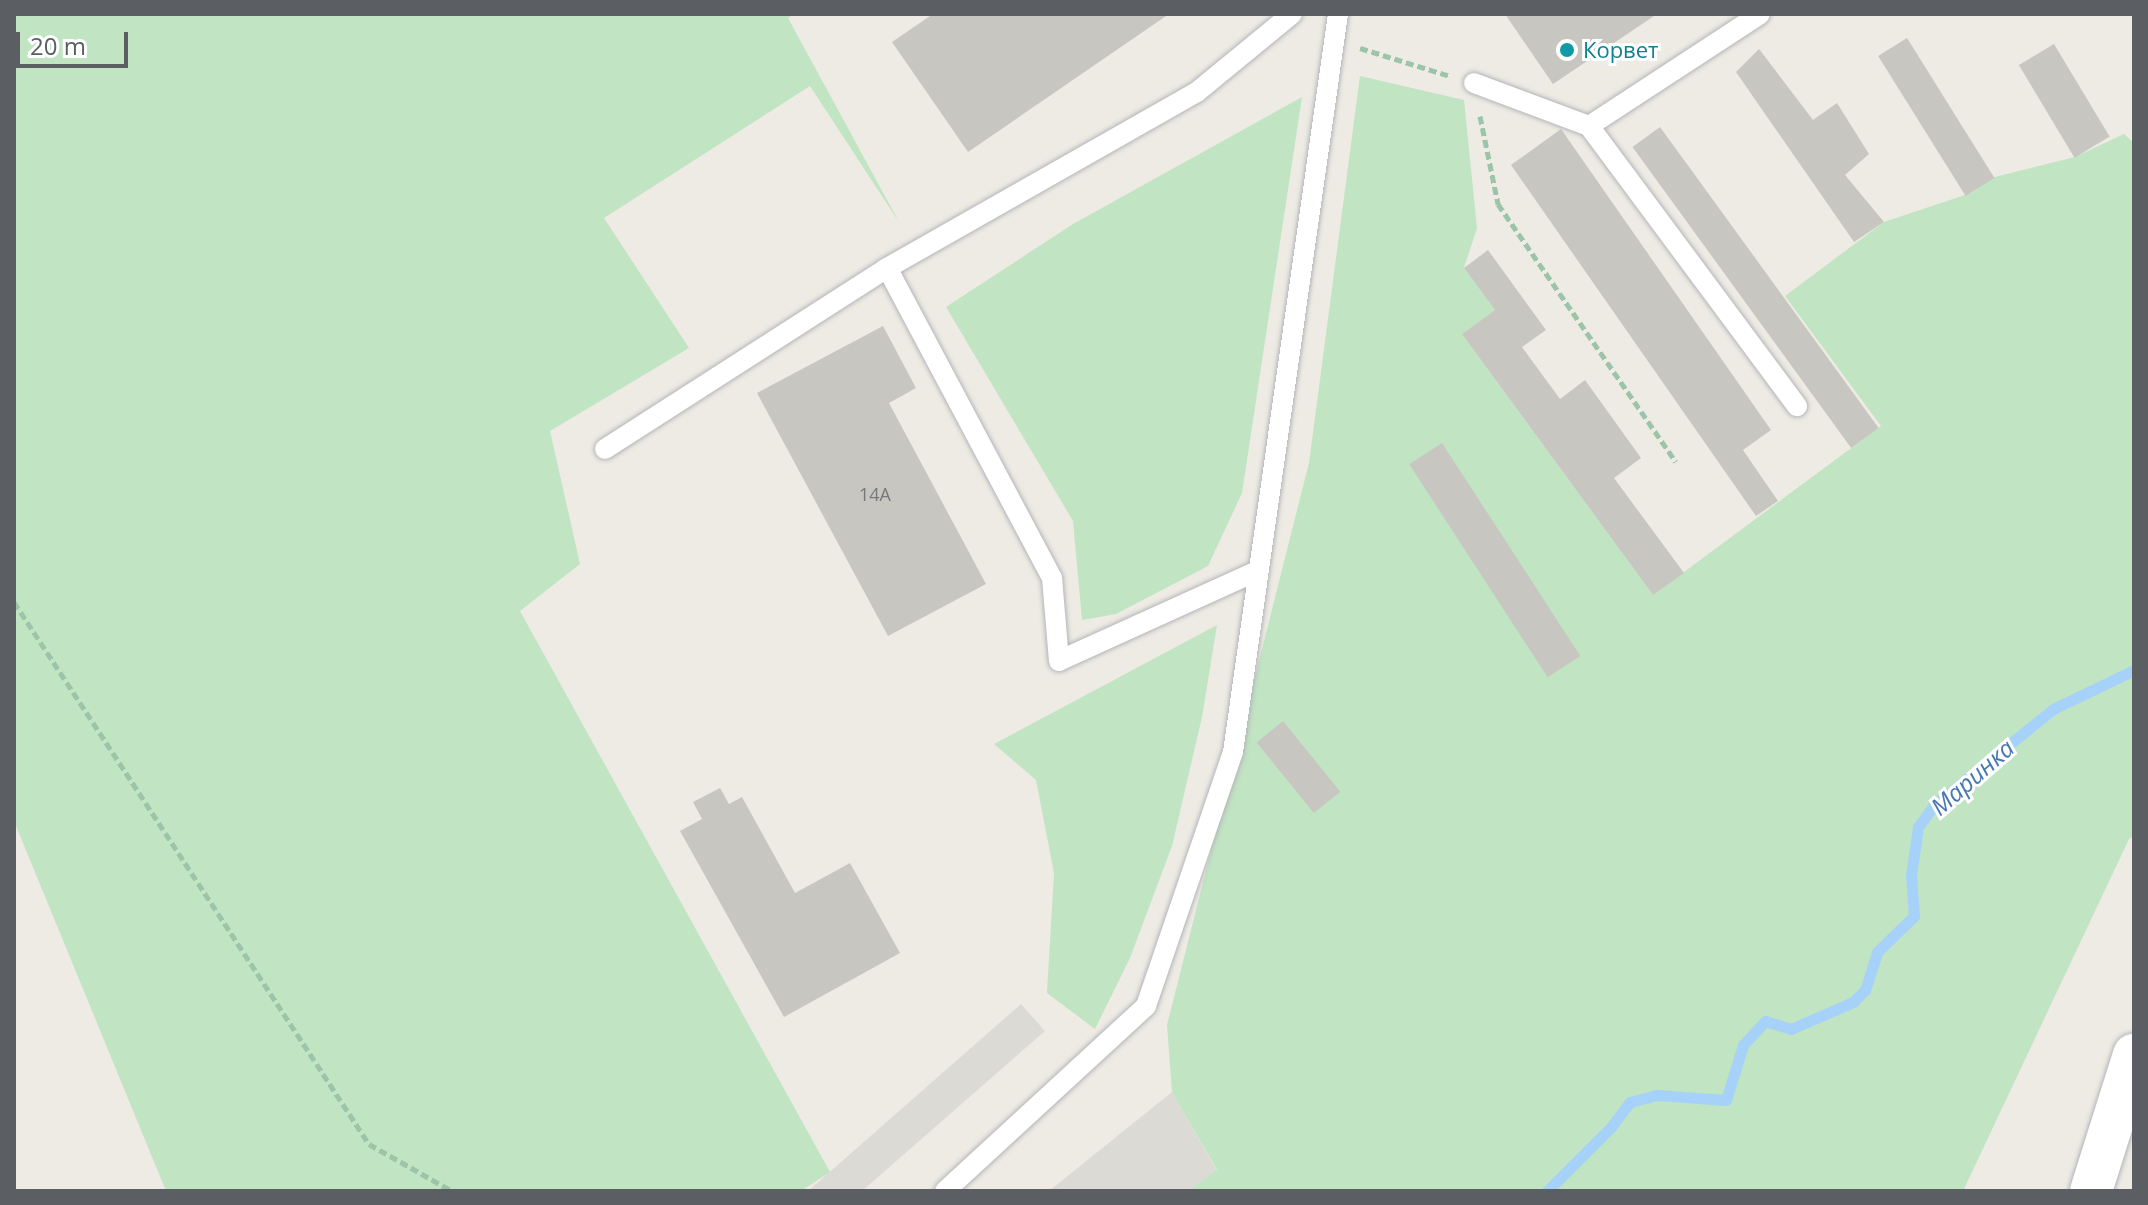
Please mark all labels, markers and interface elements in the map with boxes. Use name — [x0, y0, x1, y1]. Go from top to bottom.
scale bar — [20, 16, 132, 66]
text: 20 m — [30, 29, 86, 62]
place label: Корвет — [1583, 37, 1658, 63]
marker: Корвет — [1558, 41, 1576, 59]
house number: 14А — [859, 483, 891, 505]
water label: Маринка — [1925, 733, 2019, 821]

